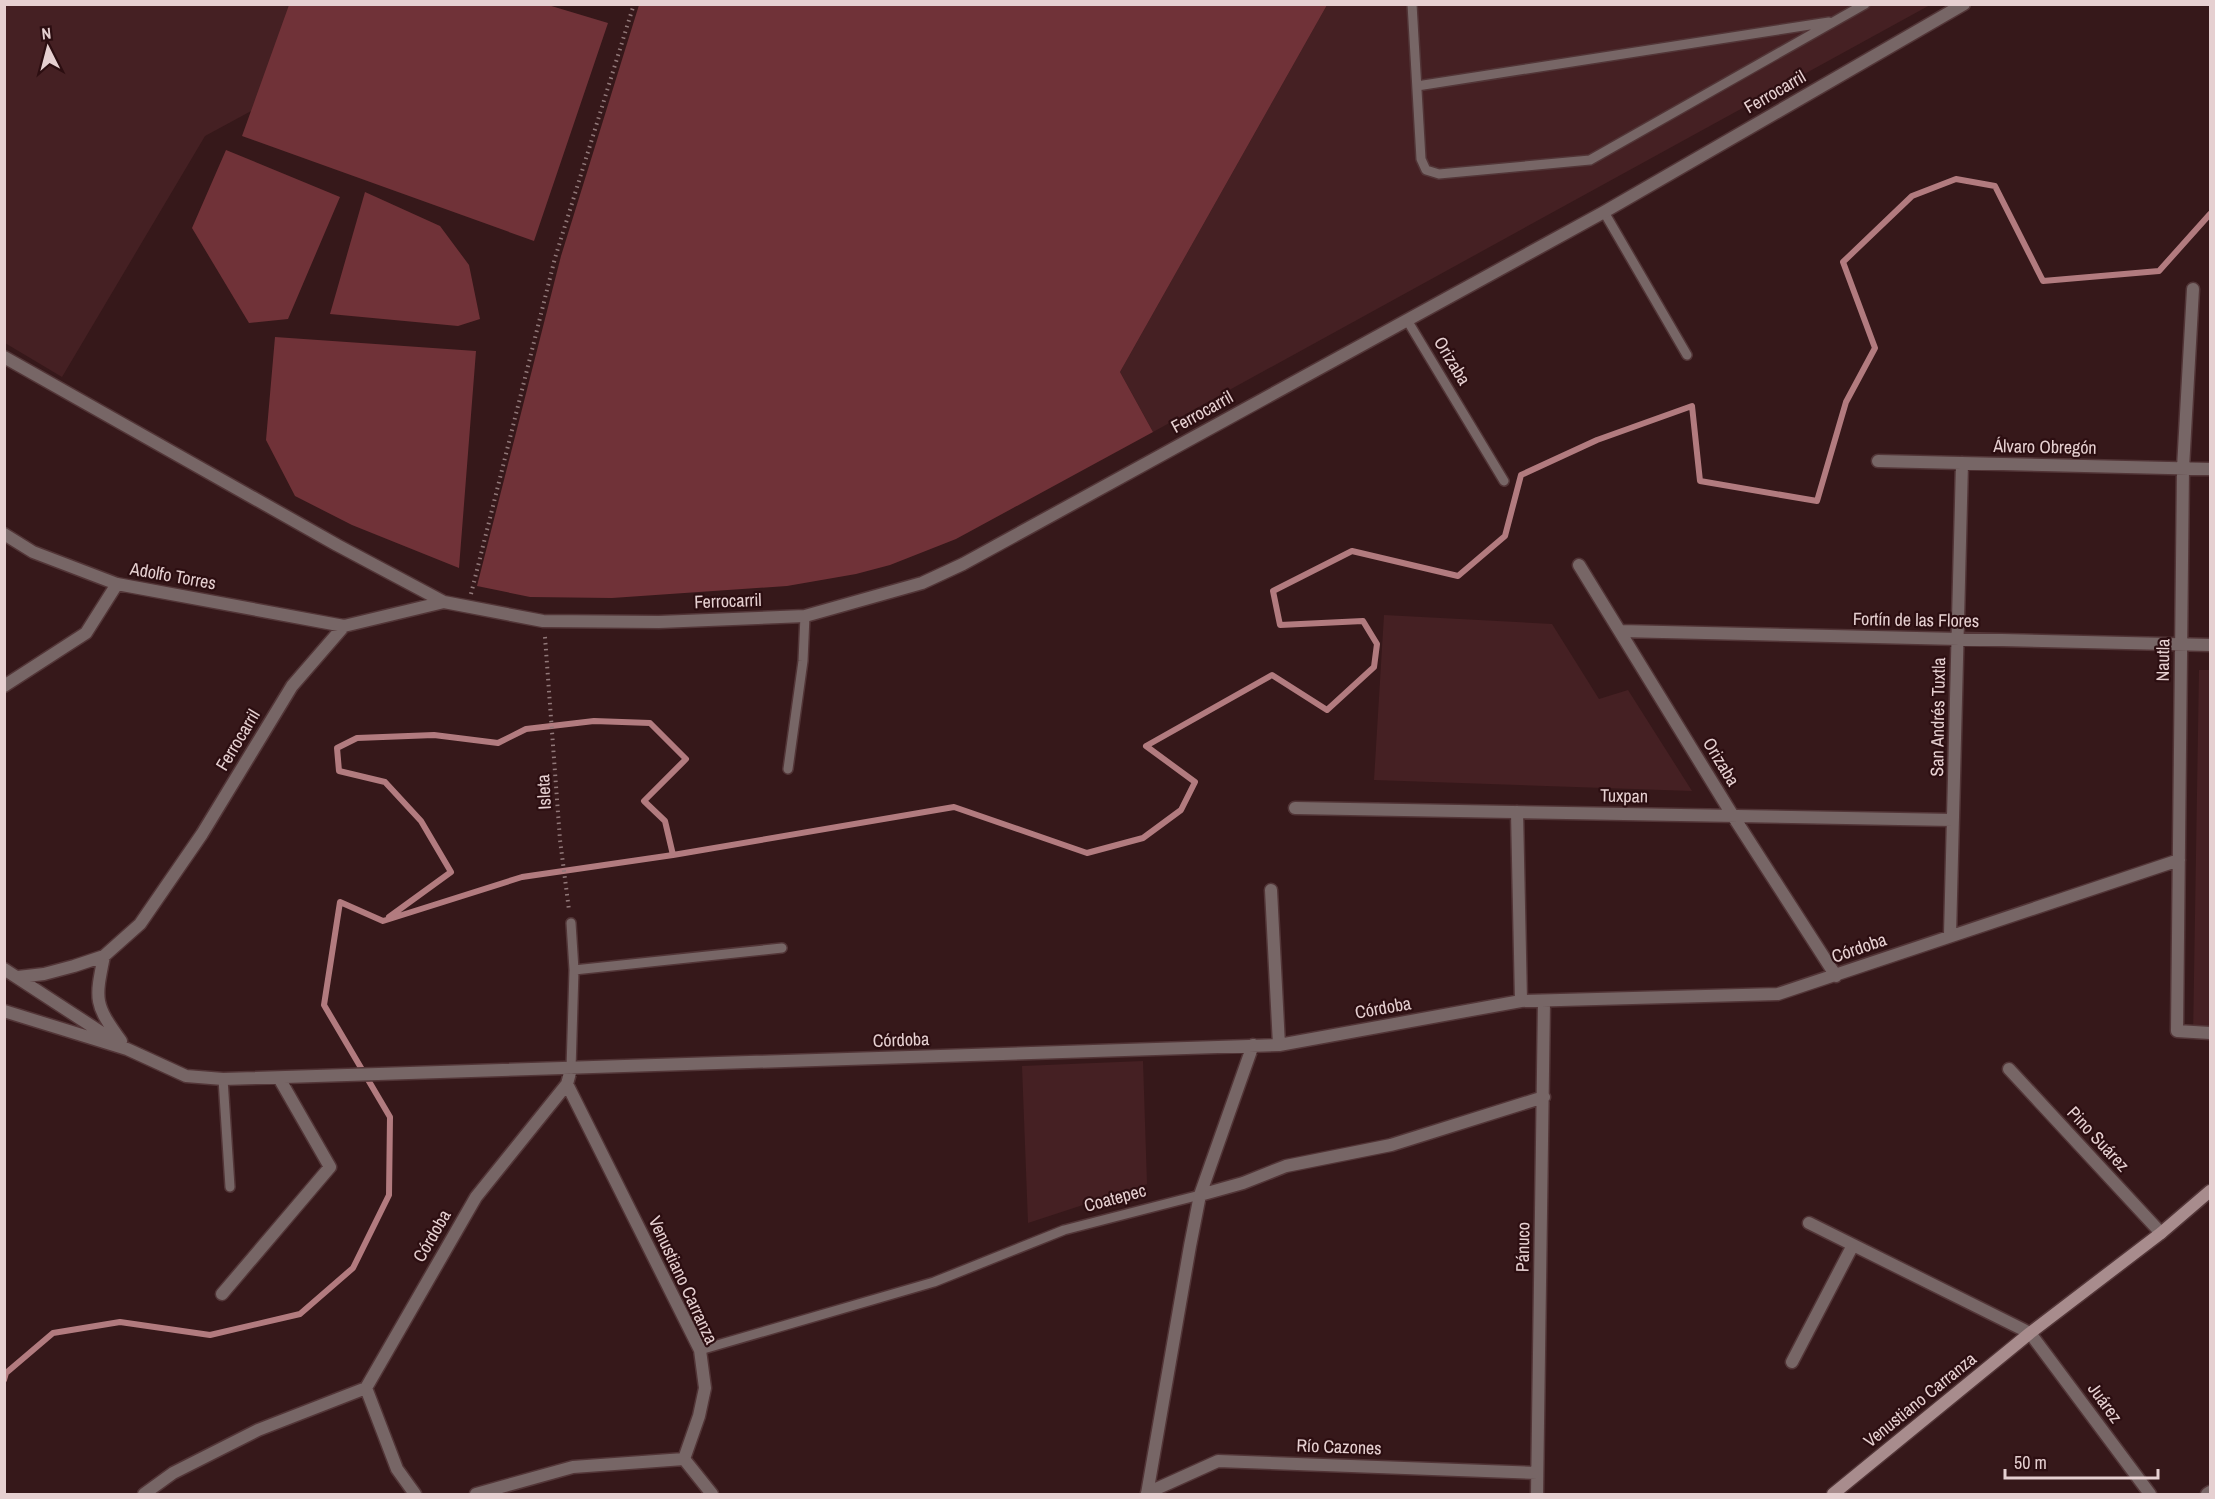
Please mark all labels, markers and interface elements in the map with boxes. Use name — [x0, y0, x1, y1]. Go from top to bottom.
north arrow — [18, 18, 78, 78]
text: N — [41, 22, 52, 45]
street label: Ferrocarril — [1739, 64, 1810, 119]
street label: Orizaba — [1428, 332, 1477, 390]
street label: Ferrocarril — [1166, 384, 1237, 439]
street label: Álvaro Obregón — [1992, 433, 2097, 460]
street label: Adolfo Torres — [127, 555, 218, 595]
street label: Ferrocarril — [694, 587, 762, 614]
street label: Fortín de las Flores — [1853, 606, 1979, 633]
street label: Nautla — [2150, 638, 2175, 682]
street label: San Andrés Tuxtla — [1924, 657, 1951, 777]
street label: Ferrocarril — [210, 704, 266, 775]
street label: Orizaba — [1697, 733, 1746, 791]
street label: Isleta — [530, 774, 557, 810]
street label: Tuxpan — [1600, 783, 1648, 808]
street label: Córdoba — [1828, 926, 1890, 969]
street label: Córdoba — [1353, 990, 1413, 1025]
street label: Córdoba — [872, 1026, 930, 1053]
street label: Pino Suárez — [2062, 1100, 2135, 1177]
street label: Coatepec — [1081, 1177, 1149, 1218]
street label: Córdoba — [407, 1205, 457, 1267]
street label: Venustiano Carranza — [643, 1212, 724, 1348]
street label: Pánuco — [1510, 1222, 1535, 1272]
street label: Venustiano Carranza — [1858, 1346, 1981, 1453]
street label: Juárez — [2082, 1377, 2129, 1428]
street label: Río Cazones — [1296, 1433, 1382, 1460]
scale bar — [2005, 1442, 2158, 1480]
text: 50 m — [2014, 1450, 2047, 1475]

